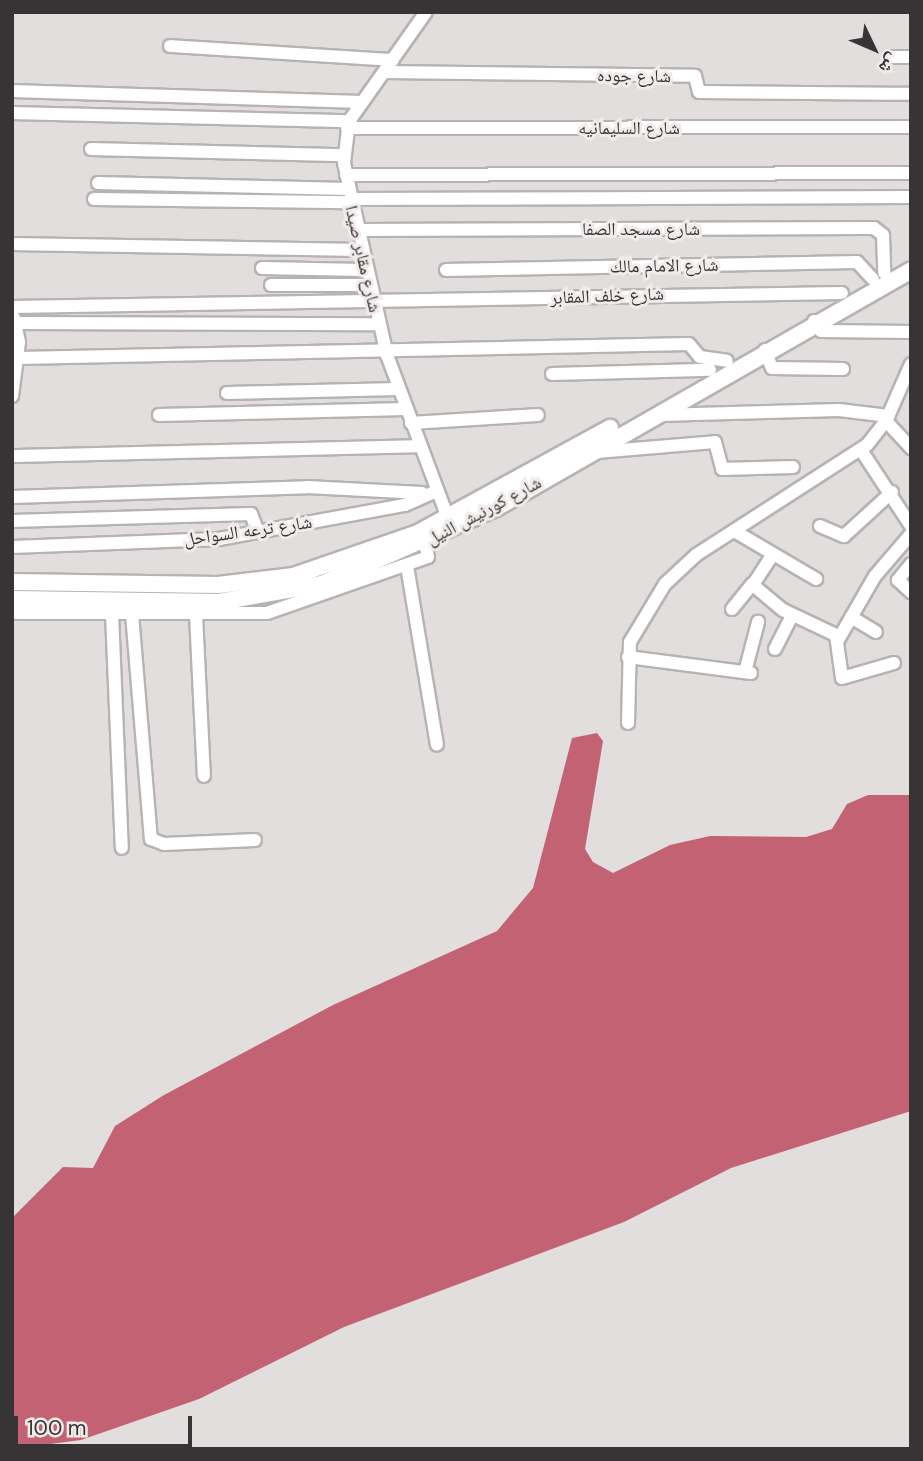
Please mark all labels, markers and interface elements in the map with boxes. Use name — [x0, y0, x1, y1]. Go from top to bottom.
north arrow — [839, 14, 909, 84]
text: ش — [873, 48, 905, 80]
street label: شارع جوده — [597, 65, 671, 87]
street label: شارع السليمانيه — [578, 117, 680, 139]
street label: شارع مقابر صيدا — [340, 203, 386, 315]
street label: شارع مسجد الصفا — [582, 218, 700, 240]
street label: شارع الامام مالك — [609, 254, 719, 278]
street label: شارع خلف المقابر — [550, 283, 664, 309]
street label: شارع كورنيش النيل — [423, 472, 545, 550]
street label: شارع ترعه السواحل — [182, 511, 314, 551]
scale bar — [18, 1402, 196, 1446]
text: 100 m — [27, 1414, 87, 1442]

